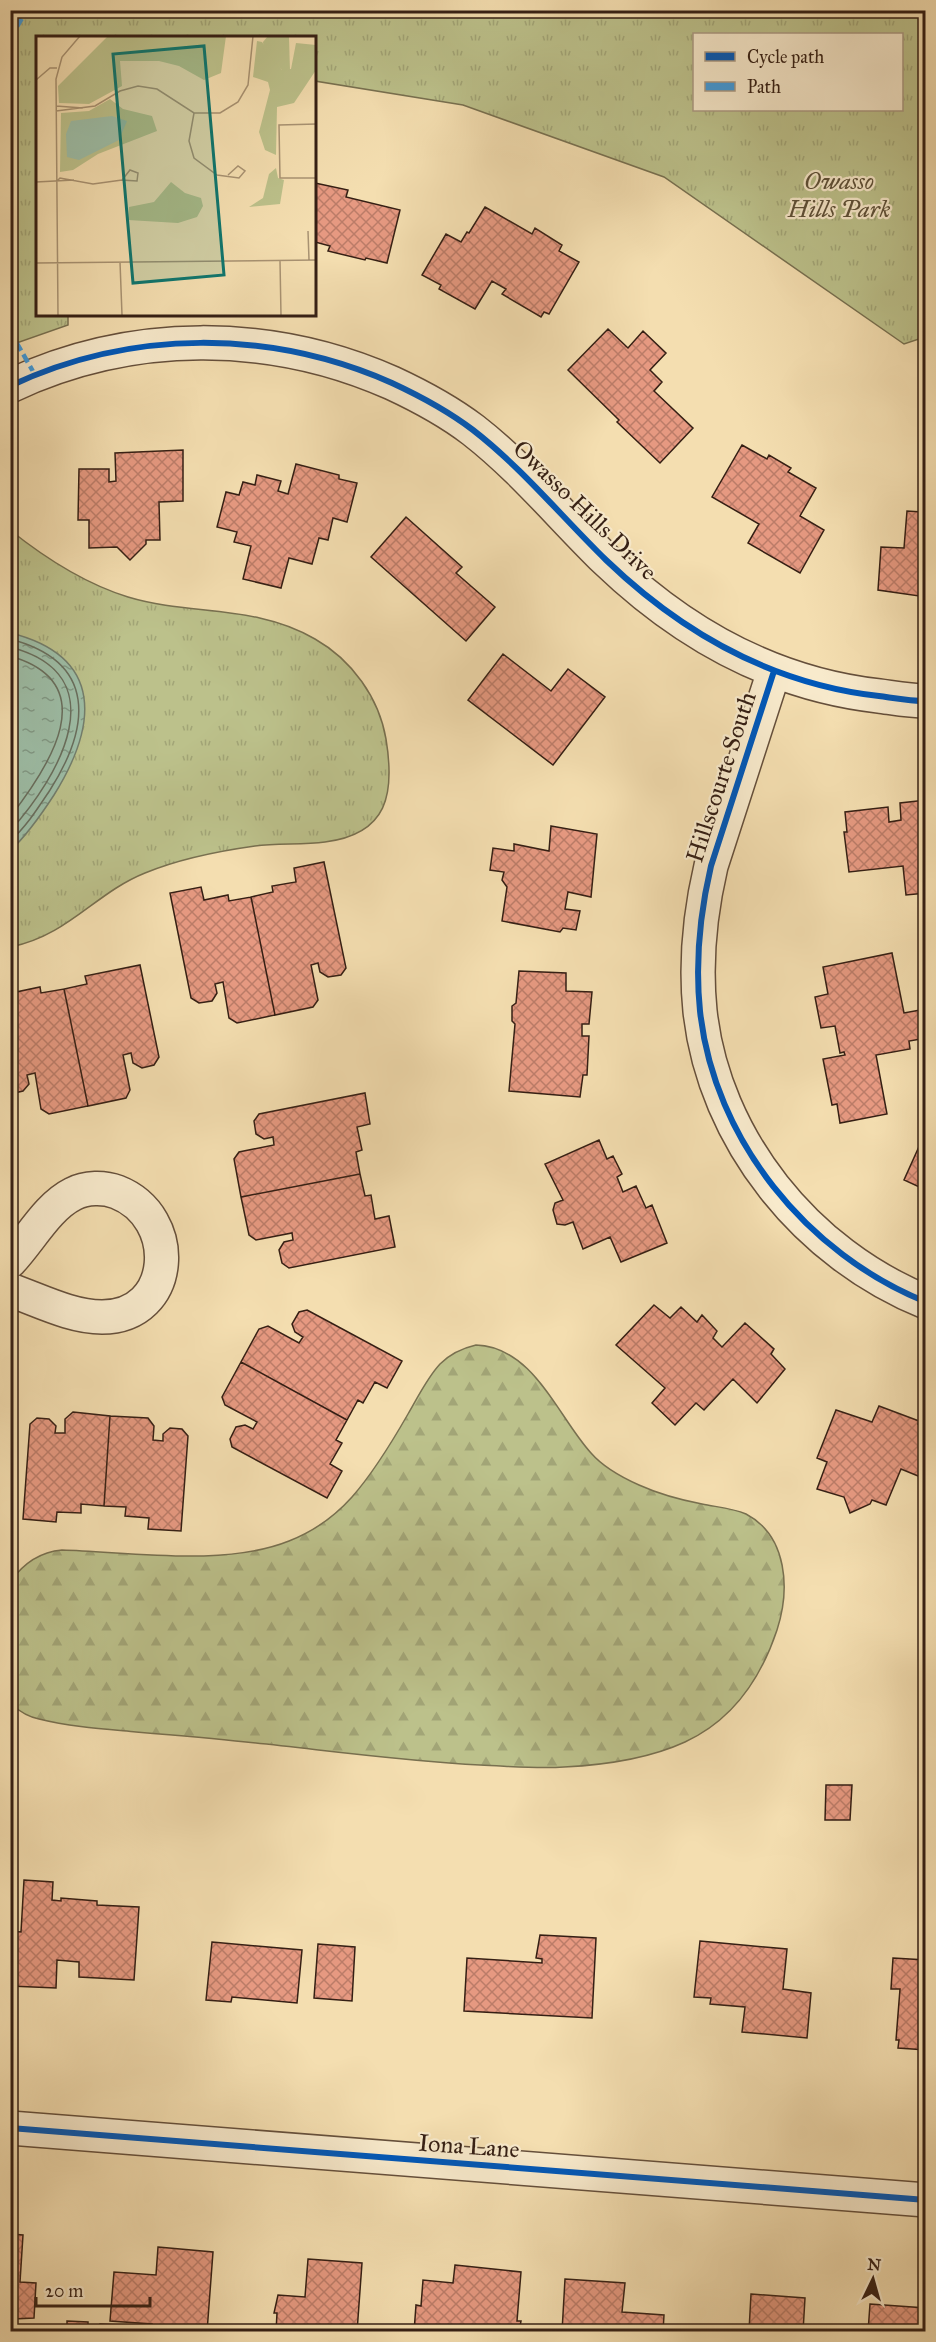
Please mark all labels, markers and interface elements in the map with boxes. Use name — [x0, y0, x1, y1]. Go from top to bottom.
legend — [693, 33, 903, 111]
inset map — [36, 36, 316, 316]
text: Cycle path — [747, 46, 824, 68]
text: Path — [747, 76, 781, 98]
park label: Owasso Hills Park — [787, 166, 891, 224]
street label: Owasso Hills Drive — [507, 434, 663, 586]
street label: Hillscourte South — [679, 688, 763, 866]
street label: Iona Lane — [417, 2128, 521, 2164]
north arrow — [843, 2249, 903, 2309]
text: N — [867, 2254, 882, 2275]
scale bar — [36, 2270, 150, 2308]
text: 20 m — [45, 2280, 83, 2302]

